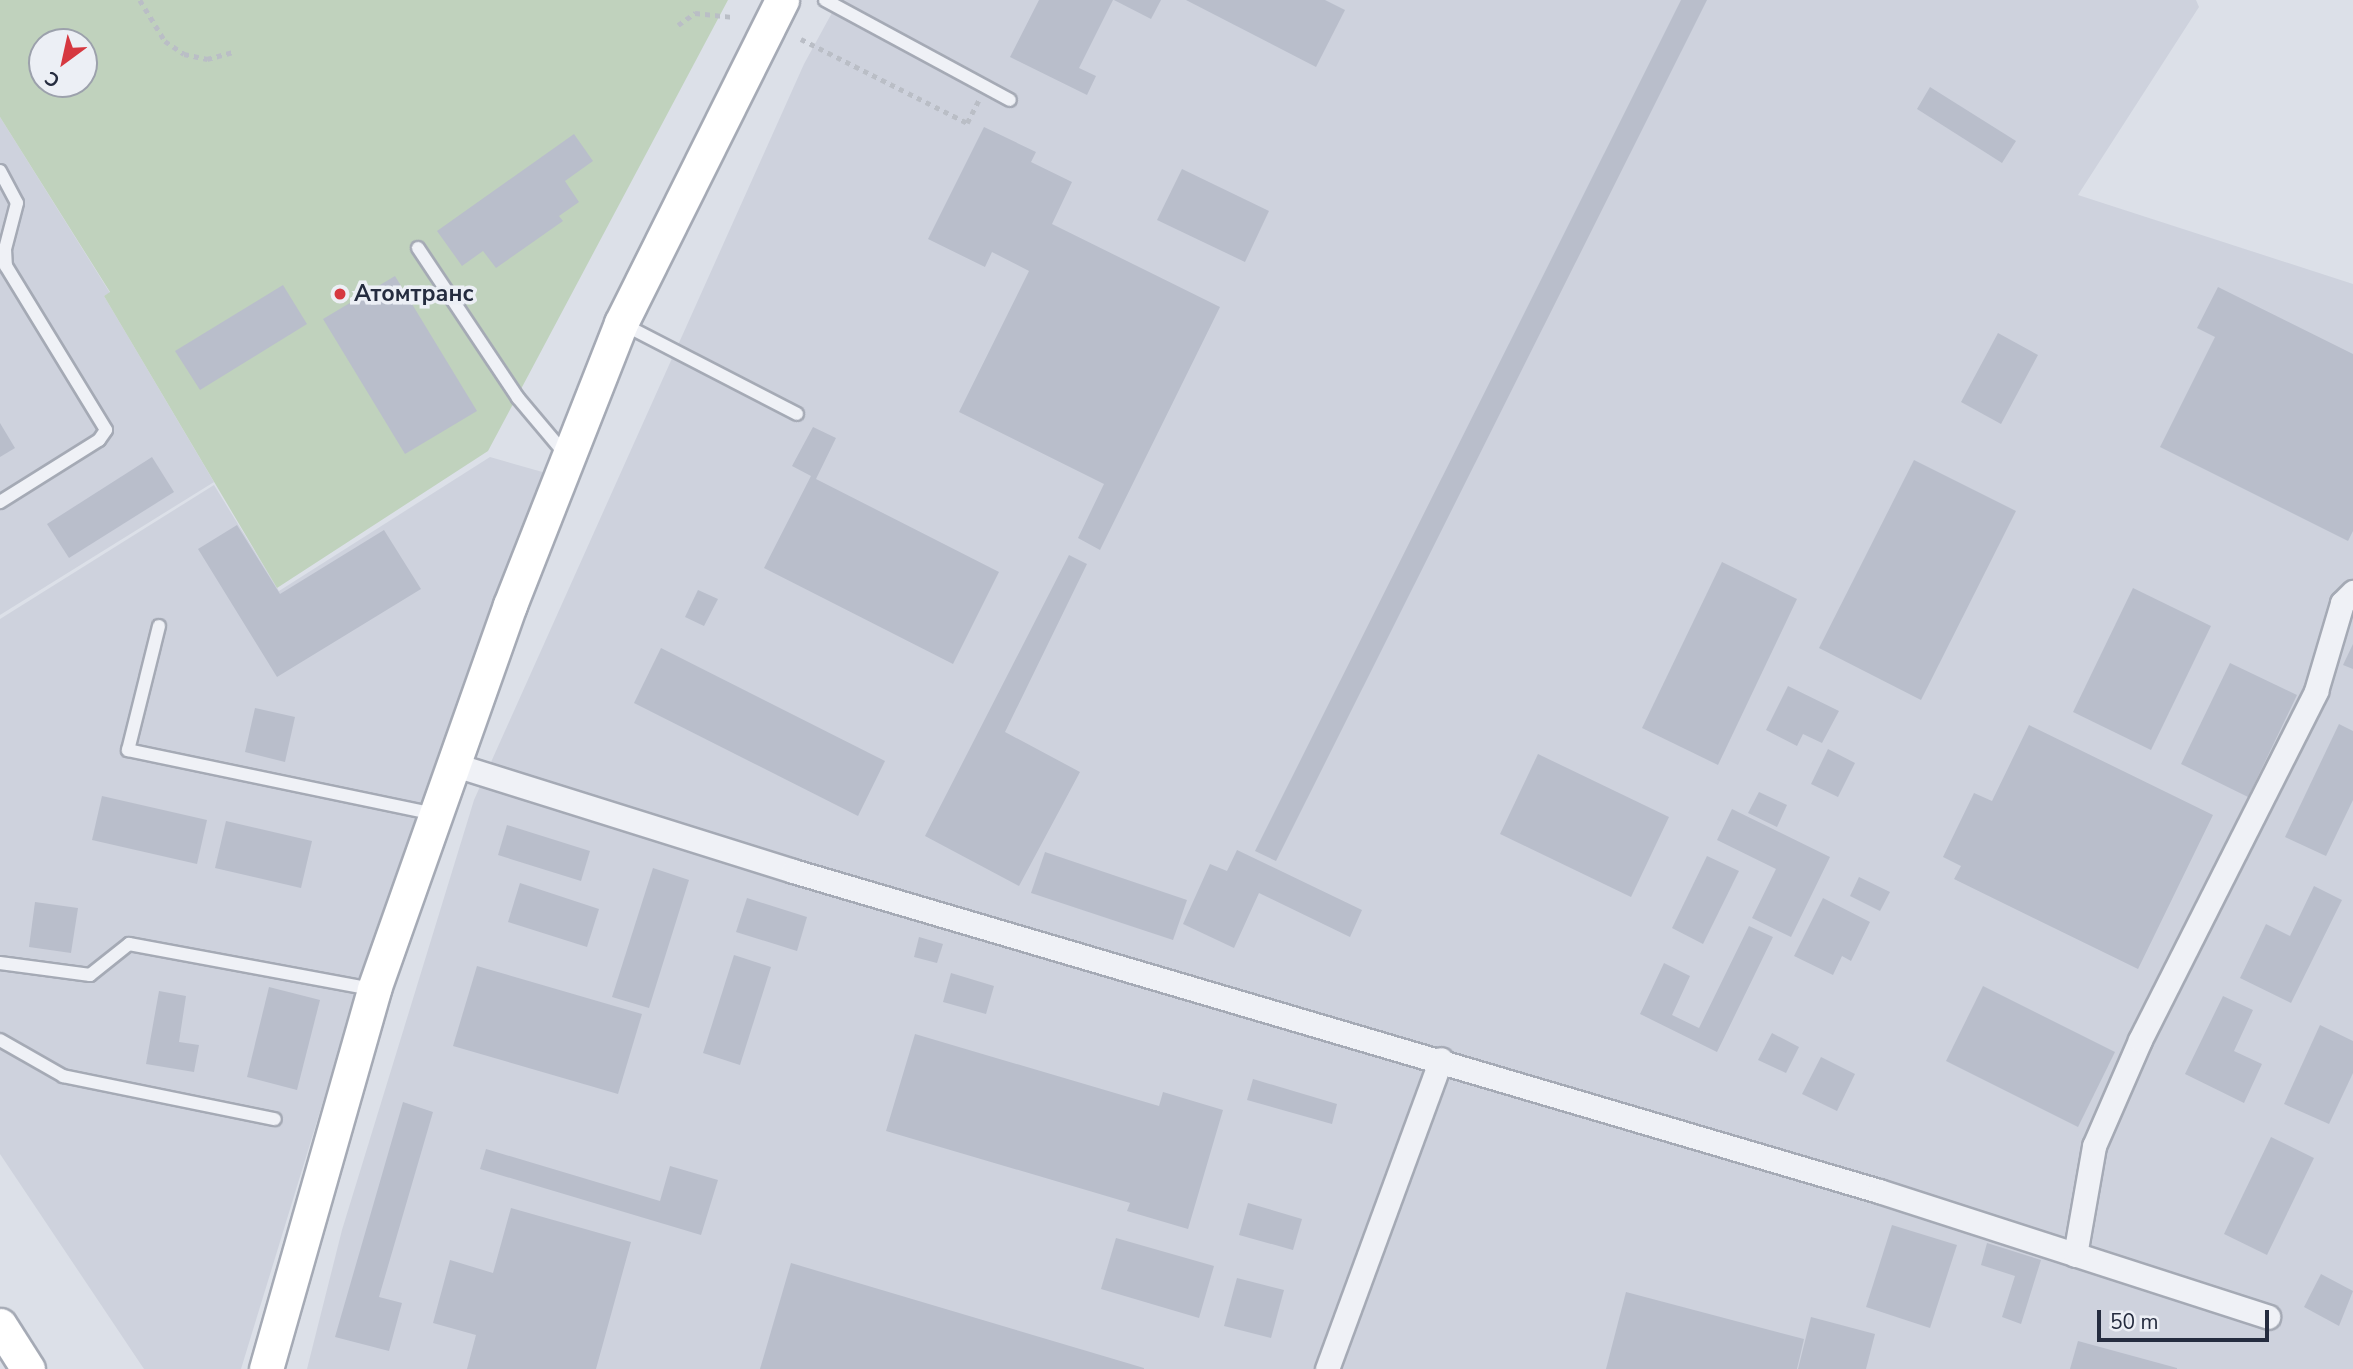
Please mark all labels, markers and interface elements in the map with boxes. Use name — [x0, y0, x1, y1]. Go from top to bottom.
north arrow — [28, 28, 98, 98]
text: С — [40, 65, 65, 93]
place label: Атомтранс — [354, 280, 474, 308]
marker: Атомтранс — [332, 286, 348, 302]
scale bar — [2101, 1296, 2272, 1340]
text: 50 m — [2110, 1308, 2159, 1336]

